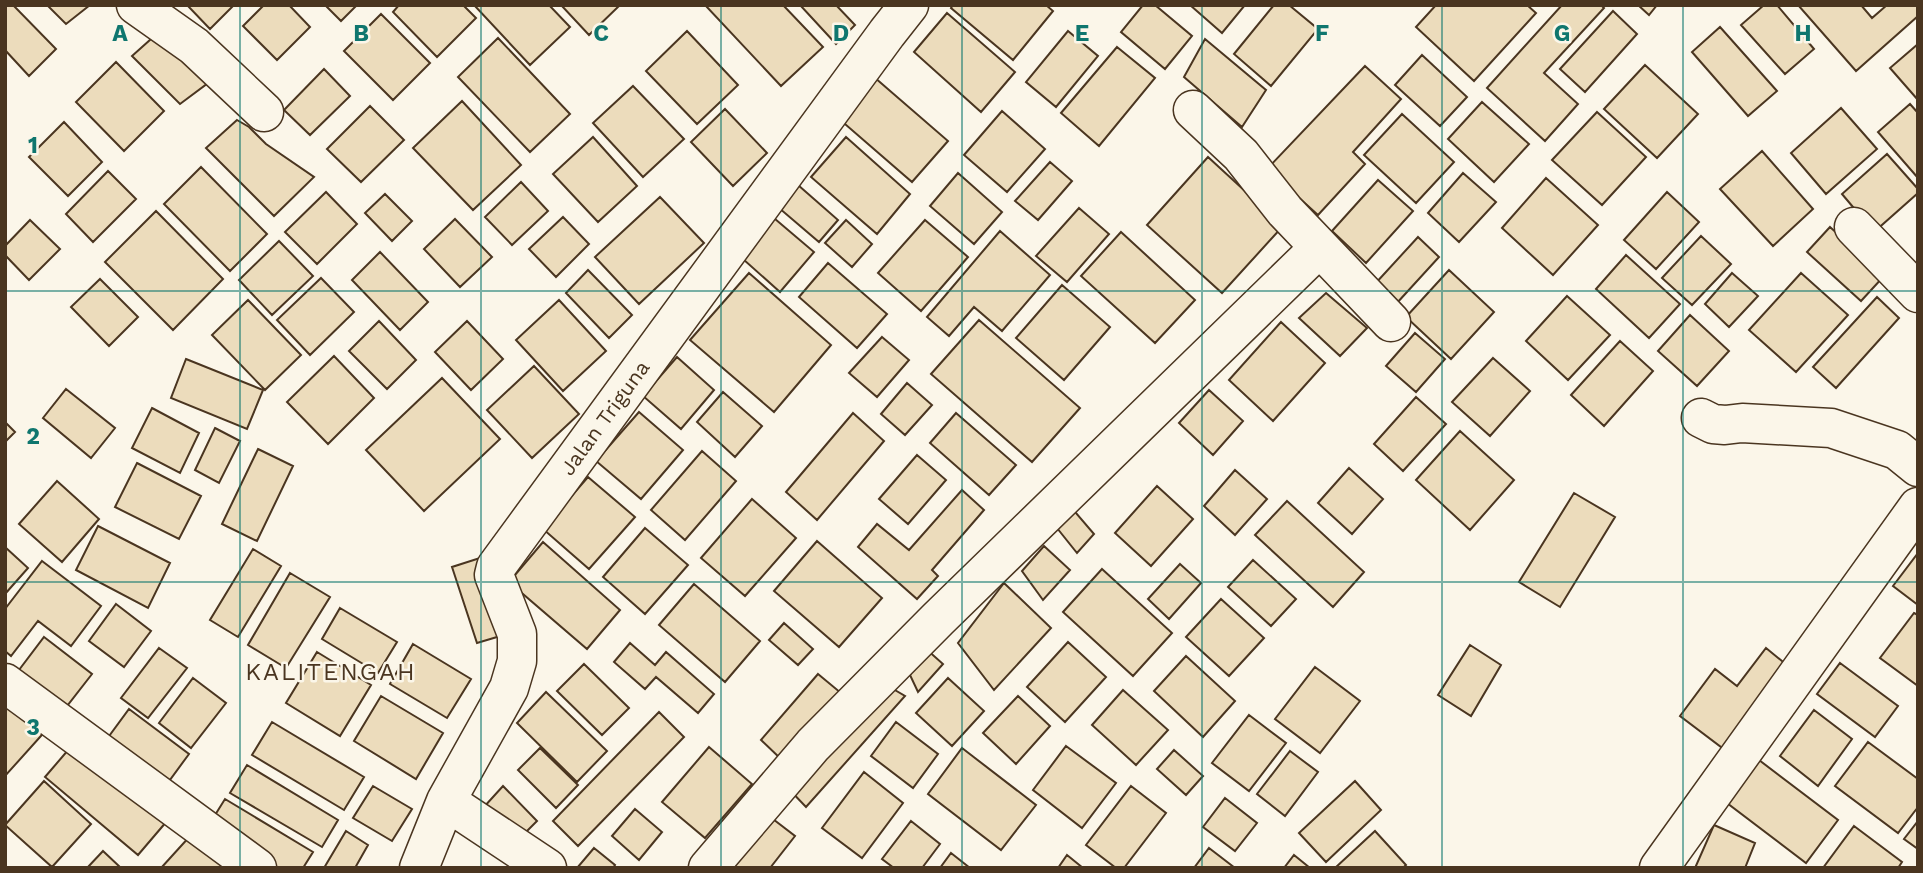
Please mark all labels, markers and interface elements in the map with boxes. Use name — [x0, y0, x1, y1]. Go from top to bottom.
text: A — [112, 20, 128, 47]
text: B — [353, 20, 369, 47]
text: C — [593, 20, 609, 47]
text: D — [833, 20, 849, 47]
text: E — [1075, 20, 1089, 47]
text: F — [1315, 20, 1329, 47]
text: G — [1554, 20, 1570, 47]
text: H — [1794, 20, 1812, 47]
text: 1 — [28, 132, 38, 159]
street label: Jalan Triguna — [555, 355, 655, 480]
text: 2 — [26, 423, 40, 450]
district label: KALITENGAH — [245, 658, 417, 686]
text: 3 — [26, 714, 40, 741]

